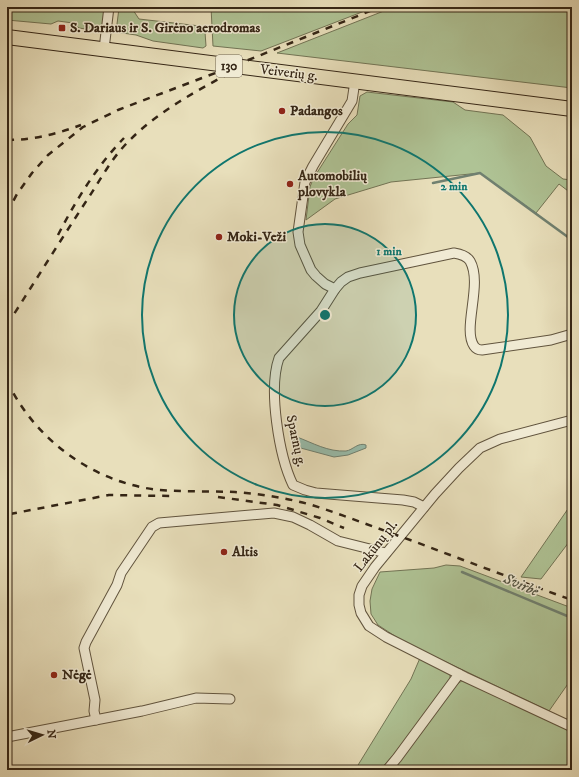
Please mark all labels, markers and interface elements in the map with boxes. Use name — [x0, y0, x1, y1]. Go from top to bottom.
place label: S. Dariaus ir S. Girėno aerodromas — [70, 19, 260, 37]
marker: S. Dariaus ir S. Girėno aerodromas — [57, 23, 67, 33]
road number: 130 — [216, 55, 242, 77]
street label: Veiverių g. — [258, 60, 319, 85]
place label: Padangos — [290, 102, 343, 120]
marker: Padangos — [277, 106, 287, 116]
place label: Automobilių plovykla — [297, 167, 367, 201]
marker: Automobilių plovykla — [285, 179, 295, 189]
text: 2 min — [441, 179, 468, 194]
place label: Moki-Veži — [227, 228, 287, 246]
marker: Moki-Veži — [214, 232, 224, 242]
text: 1 min — [376, 244, 402, 259]
centre of rings — [318, 308, 332, 322]
street label: Sparnų g. — [282, 413, 310, 469]
street label: Lakūnų pl. — [350, 516, 402, 576]
place label: Altis — [231, 543, 258, 561]
marker: Altis — [219, 547, 229, 557]
water label: Svirbė — [500, 569, 542, 601]
place label: Nėgė — [62, 666, 92, 684]
marker: Nėgė — [49, 670, 59, 680]
north arrow — [22, 715, 62, 755]
text: N — [44, 729, 58, 739]

